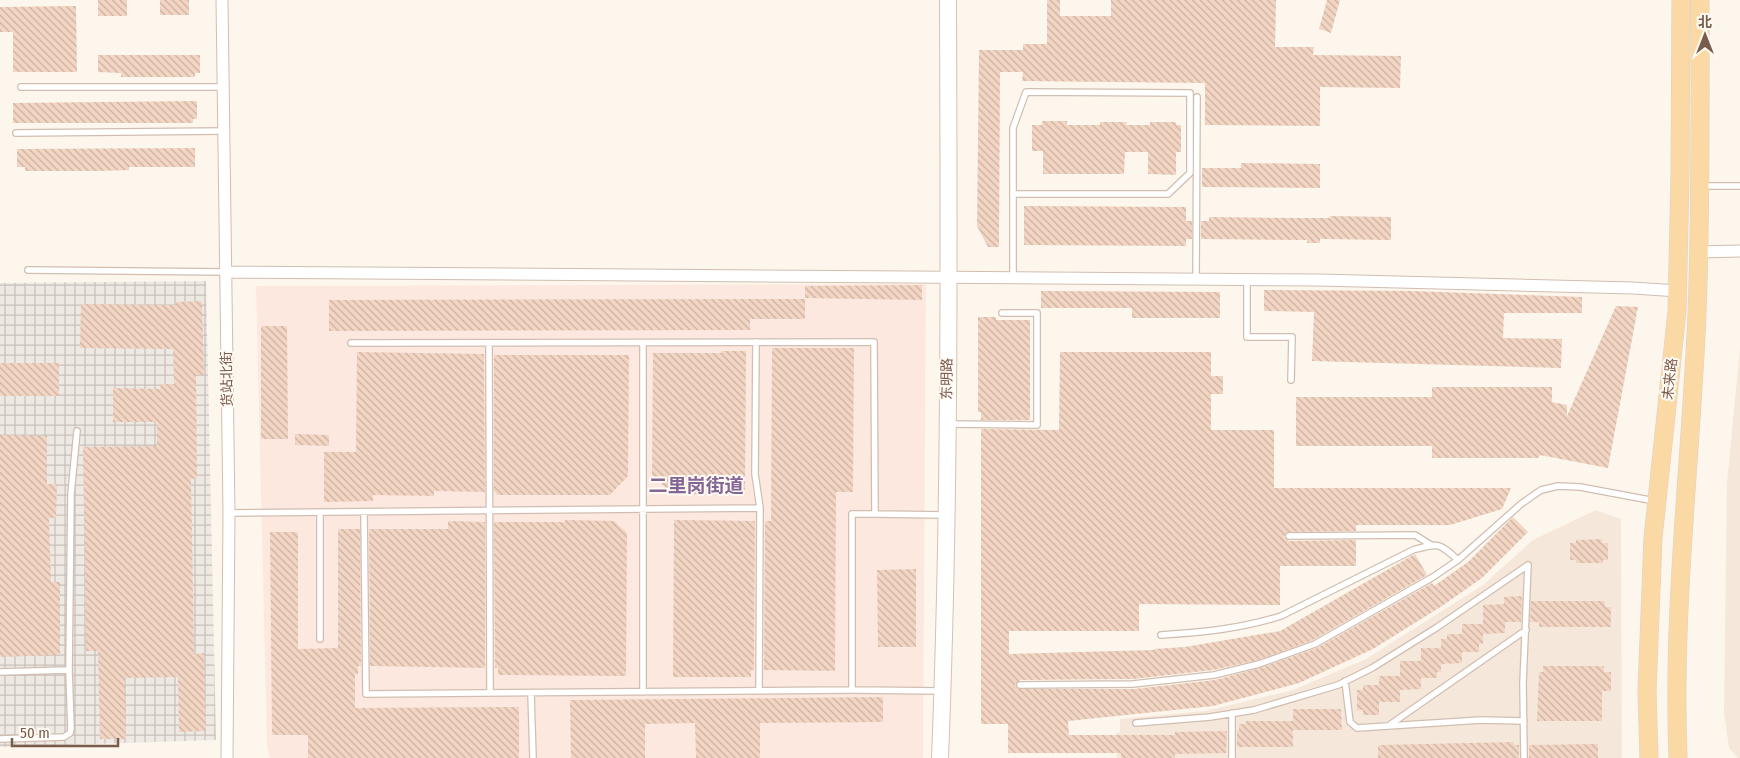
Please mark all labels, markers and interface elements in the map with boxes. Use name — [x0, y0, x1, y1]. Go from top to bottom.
north arrow — [1680, 10, 1730, 60]
text: 北 — [1698, 14, 1712, 31]
street label: 货站北街 — [218, 351, 236, 407]
street label: 未来路 — [1659, 357, 1681, 401]
street label: 东明路 — [938, 358, 956, 400]
district label: 二里岗街道 — [648, 474, 744, 497]
scale bar — [12, 716, 119, 748]
text: 50 m — [20, 724, 50, 742]

